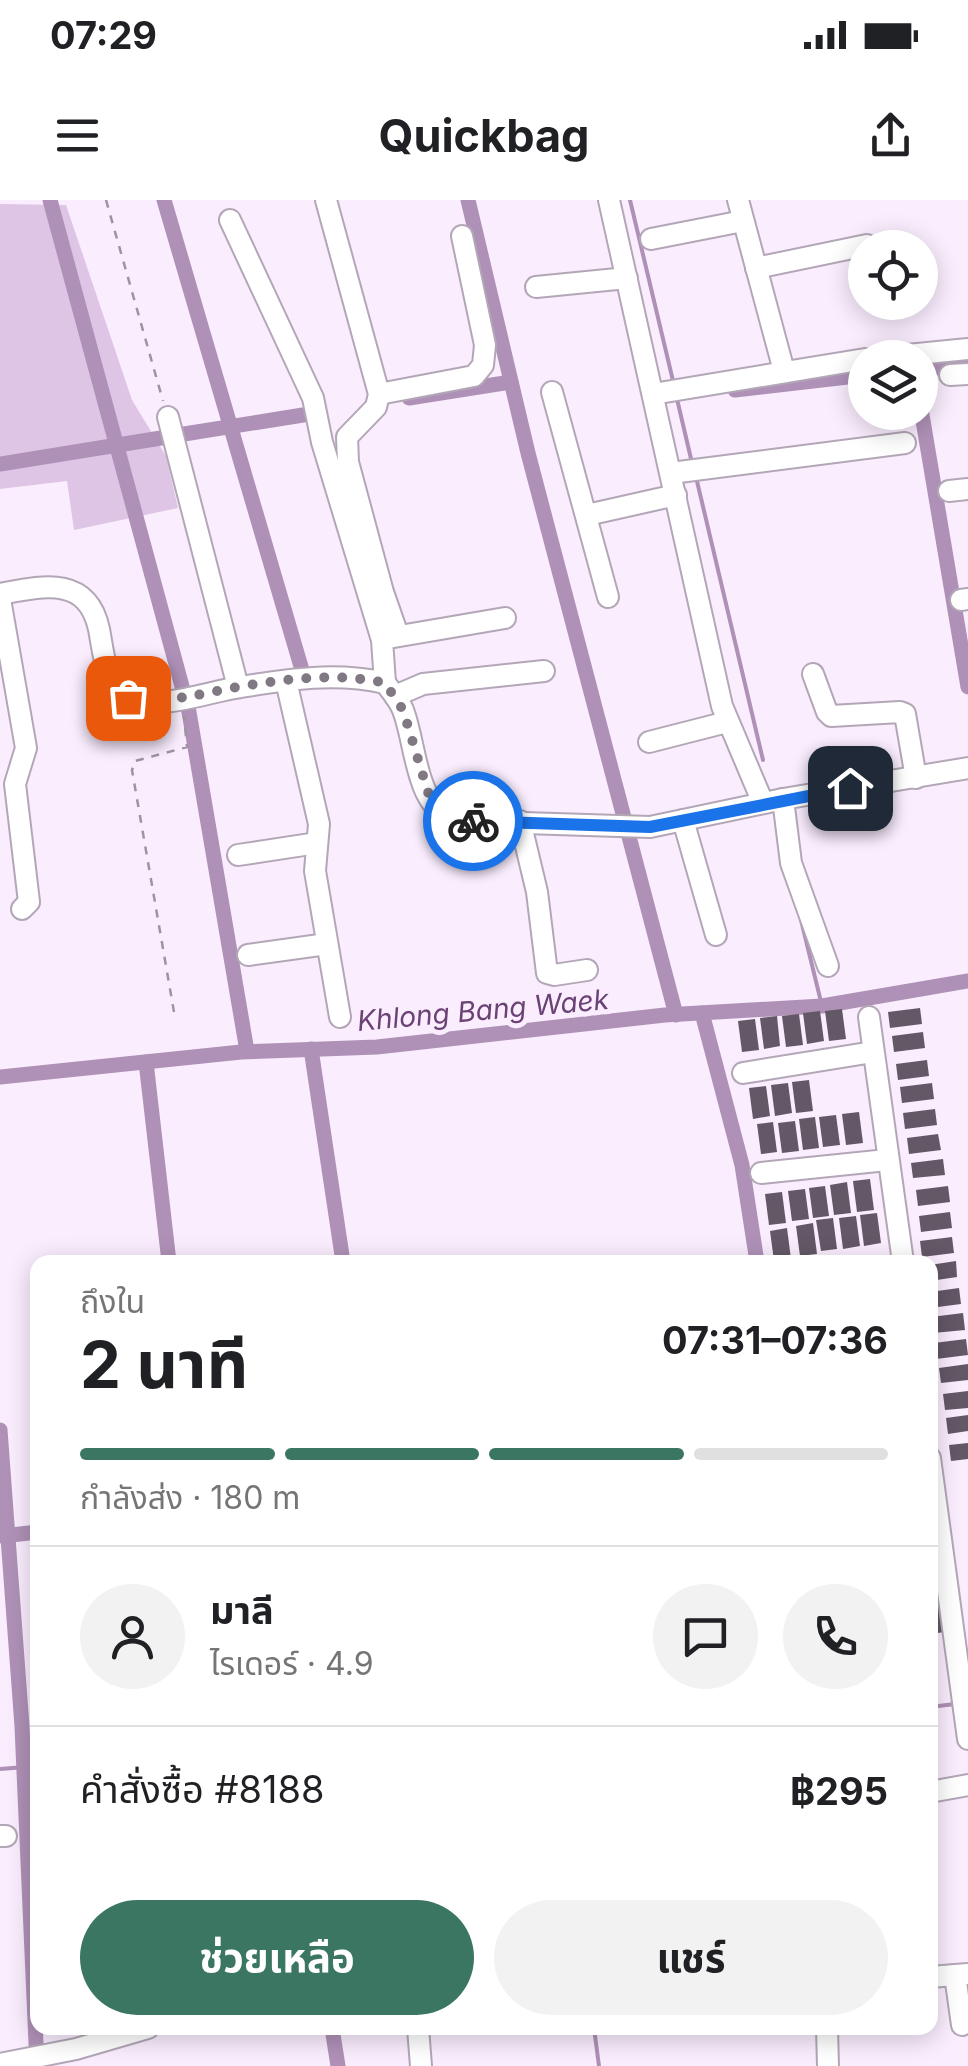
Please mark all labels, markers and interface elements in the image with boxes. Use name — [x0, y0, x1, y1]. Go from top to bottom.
text: 07:29 — [50, 12, 157, 58]
icon: menu — [50, 108, 105, 163]
text: Quickbag — [378, 108, 590, 163]
icon: share — [863, 108, 918, 163]
map controls — [848, 230, 938, 430]
button: locate — [848, 230, 938, 320]
button: layers — [848, 340, 938, 430]
pin — [86, 656, 171, 741]
icon: bag — [101, 671, 156, 726]
pin — [808, 746, 893, 831]
icon: home — [823, 761, 878, 816]
courier — [423, 771, 523, 871]
icon: bike — [446, 794, 501, 849]
water label: Khlong Bang Waek — [356, 982, 611, 1038]
text: ถึงใน — [80, 1282, 145, 1321]
text: 07:31–07:36 — [662, 1317, 888, 1363]
text: 2 นาที — [80, 1325, 248, 1404]
text: กำลังส่ง · 180 m — [80, 1478, 300, 1517]
button: person — [80, 1584, 185, 1689]
button: chat — [653, 1584, 758, 1689]
button: phone — [783, 1584, 888, 1689]
text: มาลี — [210, 1587, 274, 1633]
text: ไรเดอร์ · 4.9 — [210, 1644, 374, 1683]
text: คำสั่งซื้อ #8188 — [80, 1766, 325, 1812]
text: ฿295 — [790, 1768, 888, 1814]
button: ช่วยเหลือ — [80, 1900, 474, 2015]
button: แชร์ — [494, 1900, 888, 2015]

